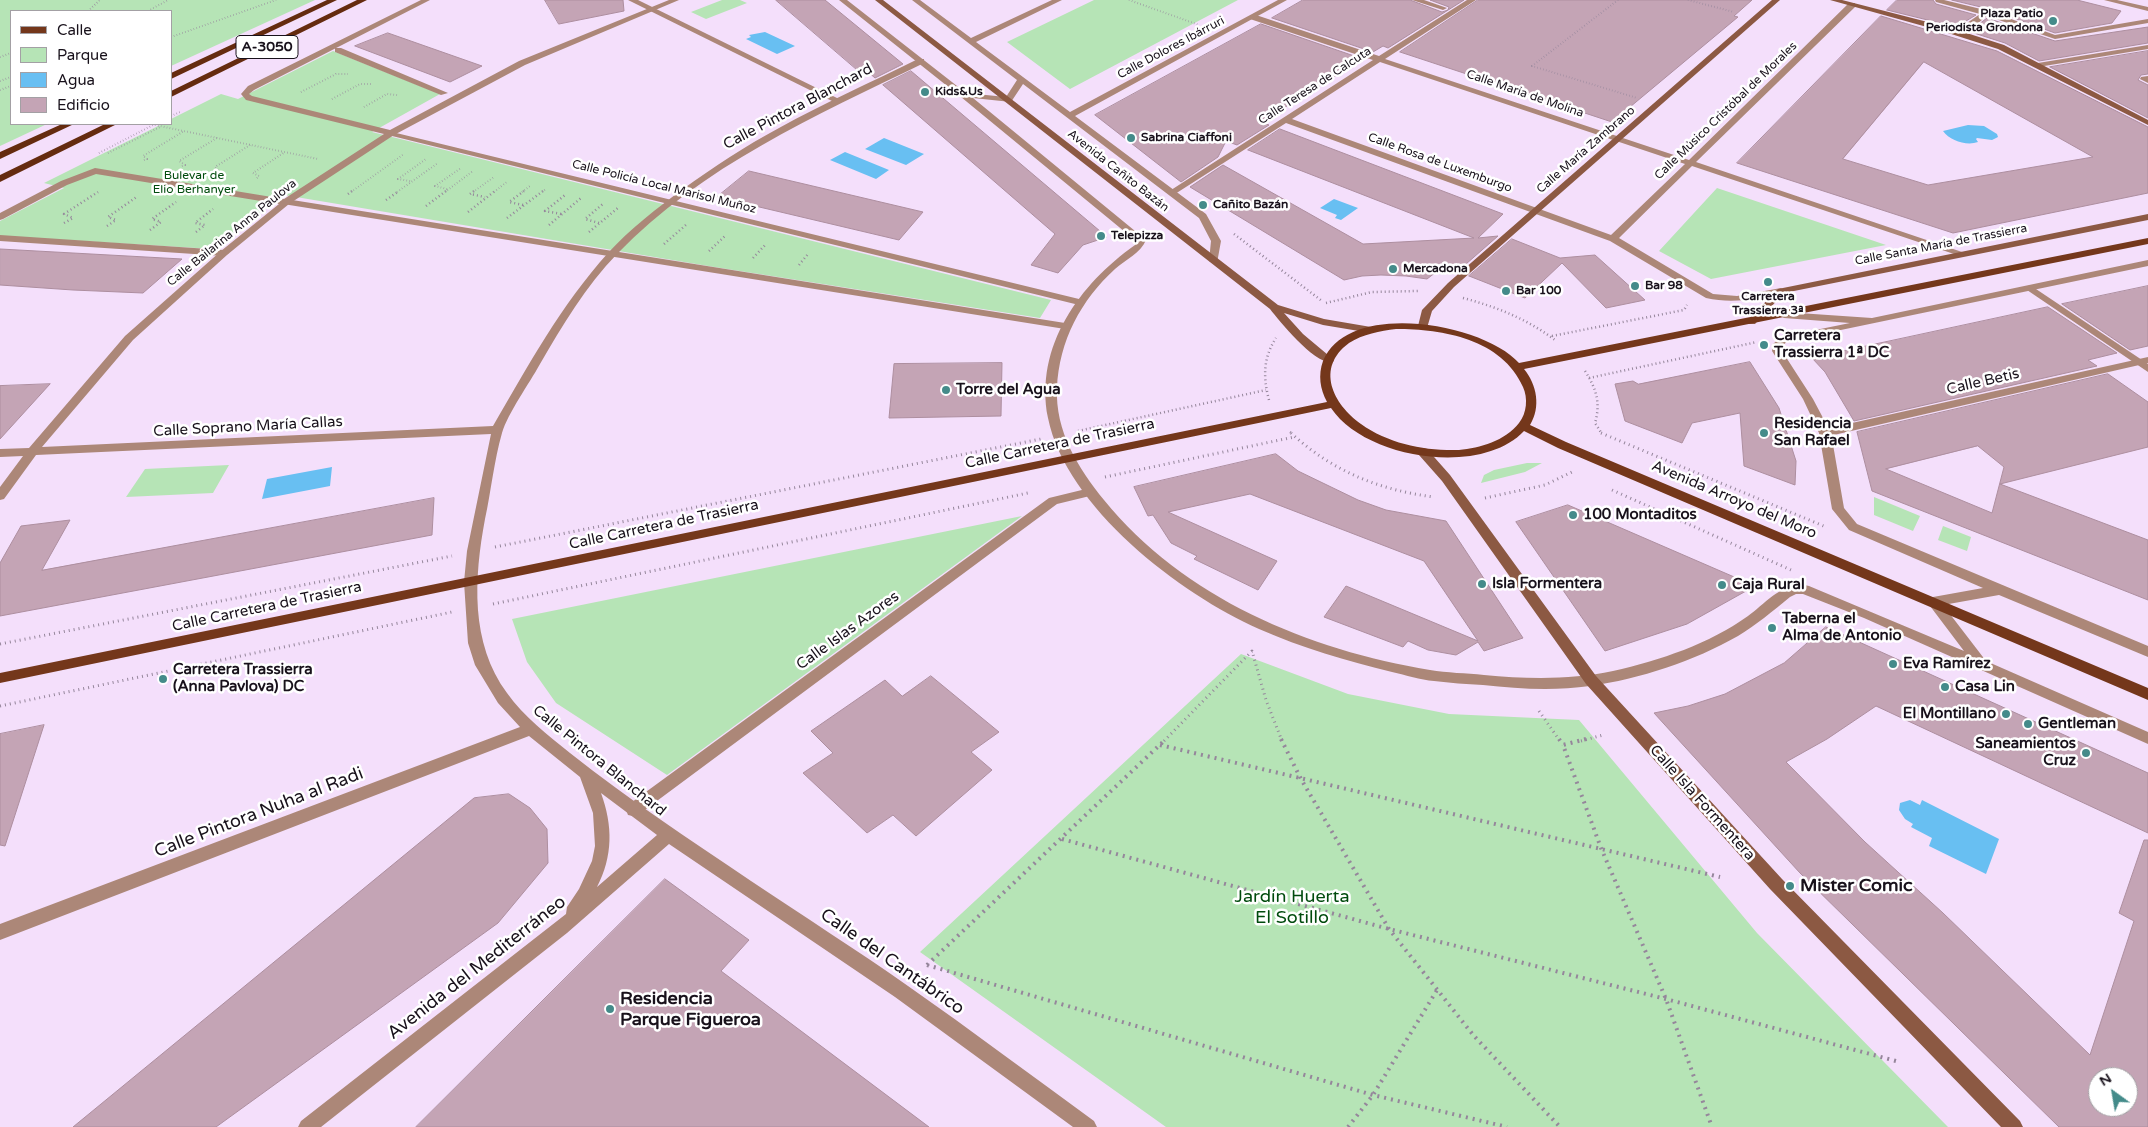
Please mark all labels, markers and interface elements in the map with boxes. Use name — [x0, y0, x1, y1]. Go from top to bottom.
place label: Plaza Patio Periodista Grondona — [1926, 7, 2043, 35]
legend — [10, 10, 172, 125]
street label: Calle Dolores Ibárruri — [1115, 14, 1227, 82]
marker: Plaza Patio Periodista Grondona — [2047, 15, 2059, 27]
text: Calle — [57, 21, 92, 39]
road number: A-3050 — [236, 36, 298, 58]
street label: Calle Músico Cristóbal de Morales — [1652, 39, 1800, 183]
street label: Calle Teresa de Calcuta — [1256, 44, 1374, 128]
text: Parque — [57, 46, 108, 64]
street label: Calle Pintora Blanchard — [720, 60, 876, 154]
street label: Calle María de Molina — [1465, 67, 1585, 121]
text: Agua — [57, 71, 95, 89]
place label: Kids&Us — [935, 85, 983, 99]
marker: Kids&Us — [919, 86, 931, 98]
text: Edificio — [57, 96, 110, 114]
street label: Calle María Zambrano — [1534, 103, 1638, 197]
street label: Avenida Cañito Bazán — [1064, 127, 1172, 215]
street label: Calle Rosa de Luxemburgo — [1366, 130, 1514, 196]
place label: Sabrina Ciaffoni — [1141, 131, 1232, 145]
marker: Sabrina Ciaffoni — [1125, 132, 1137, 144]
street label: Calle Policía Local Marisol Muñoz — [570, 157, 758, 217]
park label: Bulevar de Elio Berhanyer — [153, 169, 235, 197]
street label: Calle Bailarina Anna Paulova — [165, 176, 299, 290]
place label: Cañito Bazán — [1213, 198, 1288, 212]
marker: Cañito Bazán — [1197, 199, 1209, 211]
street label: Calle Santa María de Trassierra — [1854, 221, 2028, 269]
place label: Telepizza — [1111, 229, 1163, 243]
marker: Telepizza — [1095, 230, 1107, 242]
place label: Mercadona — [1403, 262, 1468, 276]
marker: Mercadona — [1387, 263, 1399, 275]
marker: Carretera Trassierra 3ª — [1762, 276, 1774, 288]
place label: Bar 98 — [1645, 279, 1683, 293]
marker: Bar 98 — [1629, 280, 1641, 292]
place label: Bar 100 — [1516, 284, 1561, 298]
marker: Bar 100 — [1500, 285, 1512, 297]
place label: Carretera Trassierra 3ª — [1732, 290, 1804, 318]
place label: Carretera Trassierra 1ª DC — [1774, 327, 1889, 362]
marker: Carretera Trassierra 1ª DC — [1758, 339, 1770, 351]
street label: Calle Betis — [1945, 365, 2021, 399]
place label: Torre del Agua — [956, 381, 1061, 399]
marker: Torre del Agua — [940, 384, 952, 396]
street label: Calle Soprano María Callas — [153, 413, 343, 441]
street label: Calle Carretera de Trasierra — [964, 415, 1156, 473]
place label: Residencia San Rafael — [1774, 415, 1851, 450]
marker: Residencia San Rafael — [1758, 427, 1770, 439]
street label: Avenida Arroyo del Moro — [1649, 457, 1819, 543]
street label: Calle Carretera de Trasierra — [568, 496, 760, 554]
place label: 100 Montaditos — [1583, 506, 1697, 524]
marker: 100 Montaditos — [1567, 509, 1579, 521]
place label: Isla Formentera — [1492, 575, 1602, 593]
place label: Caja Rural — [1732, 576, 1805, 594]
street label: Calle Carretera de Trasierra — [171, 578, 363, 636]
marker: Isla Formentera — [1476, 578, 1488, 590]
marker: Caja Rural — [1716, 579, 1728, 591]
street label: Calle Islas Azores — [793, 588, 903, 674]
place label: Taberna el Alma de Antonio — [1782, 610, 1902, 645]
marker: Taberna el Alma de Antonio — [1766, 622, 1778, 634]
place label: Eva Ramírez — [1903, 655, 1991, 673]
marker: Eva Ramírez — [1887, 658, 1899, 670]
place label: Carretera Trassierra (Anna Pavlova) DC — [173, 661, 313, 696]
marker: Carretera Trassierra (Anna Pavlova) DC — [157, 673, 169, 685]
place label: Casa Lin — [1955, 678, 2015, 696]
marker: Casa Lin — [1939, 681, 1951, 693]
street label: Calle Pintora Blanchard — [529, 702, 669, 820]
place label: El Montillano — [1903, 705, 1996, 723]
marker: El Montillano — [2000, 708, 2012, 720]
place label: Gentleman — [2038, 715, 2116, 733]
marker: Gentleman — [2022, 718, 2034, 730]
place label: Saneamientos Cruz — [1975, 735, 2076, 770]
street label: Calle Isla Formentera — [1645, 742, 1759, 864]
marker: Saneamientos Cruz — [2080, 747, 2092, 759]
street label: Calle Pintora Nuha al Radi — [151, 763, 367, 863]
place label: Mister Comic — [1800, 875, 1913, 897]
marker: Mister Comic — [1784, 880, 1796, 892]
park label: Jardín Huerta El Sotillo — [1234, 886, 1350, 929]
street label: Avenida del Mediterráneo — [383, 892, 571, 1044]
street label: Calle del Cantábrico — [816, 904, 968, 1020]
place label: Residencia Parque Figueroa — [620, 988, 761, 1030]
marker: Residencia Parque Figueroa — [604, 1003, 616, 1015]
north arrow — [2088, 1067, 2138, 1117]
text: N — [2096, 1070, 2115, 1090]

